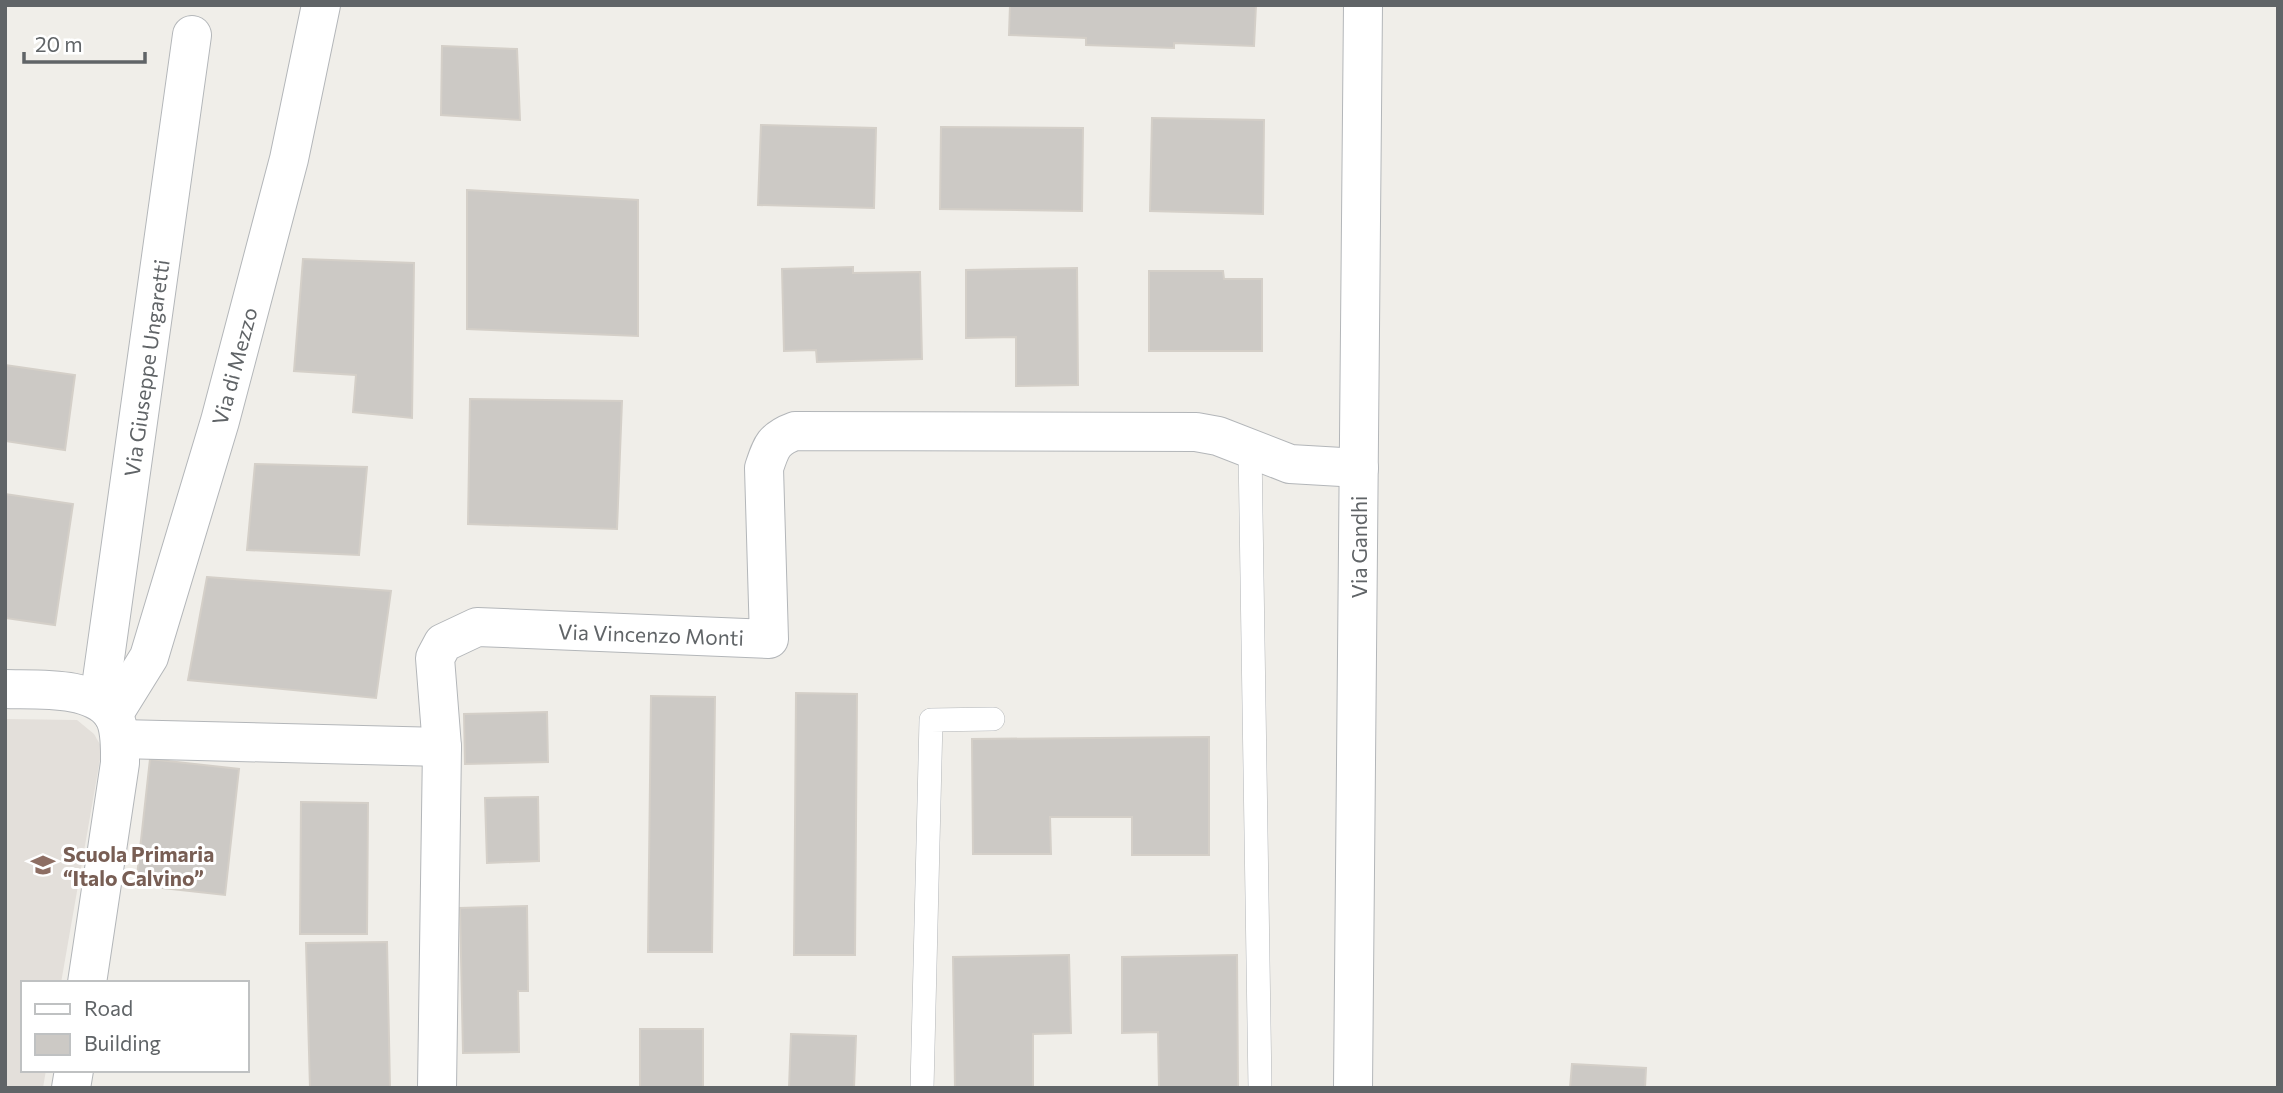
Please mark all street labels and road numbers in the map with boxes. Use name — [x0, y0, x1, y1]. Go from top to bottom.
street label: Via Giuseppe Ungaretti — [118, 258, 174, 478]
street label: Via di Mezzo — [206, 304, 262, 428]
street label: Via Gandhi — [1346, 496, 1371, 598]
street label: Via Vincenzo Monti — [558, 618, 744, 650]

